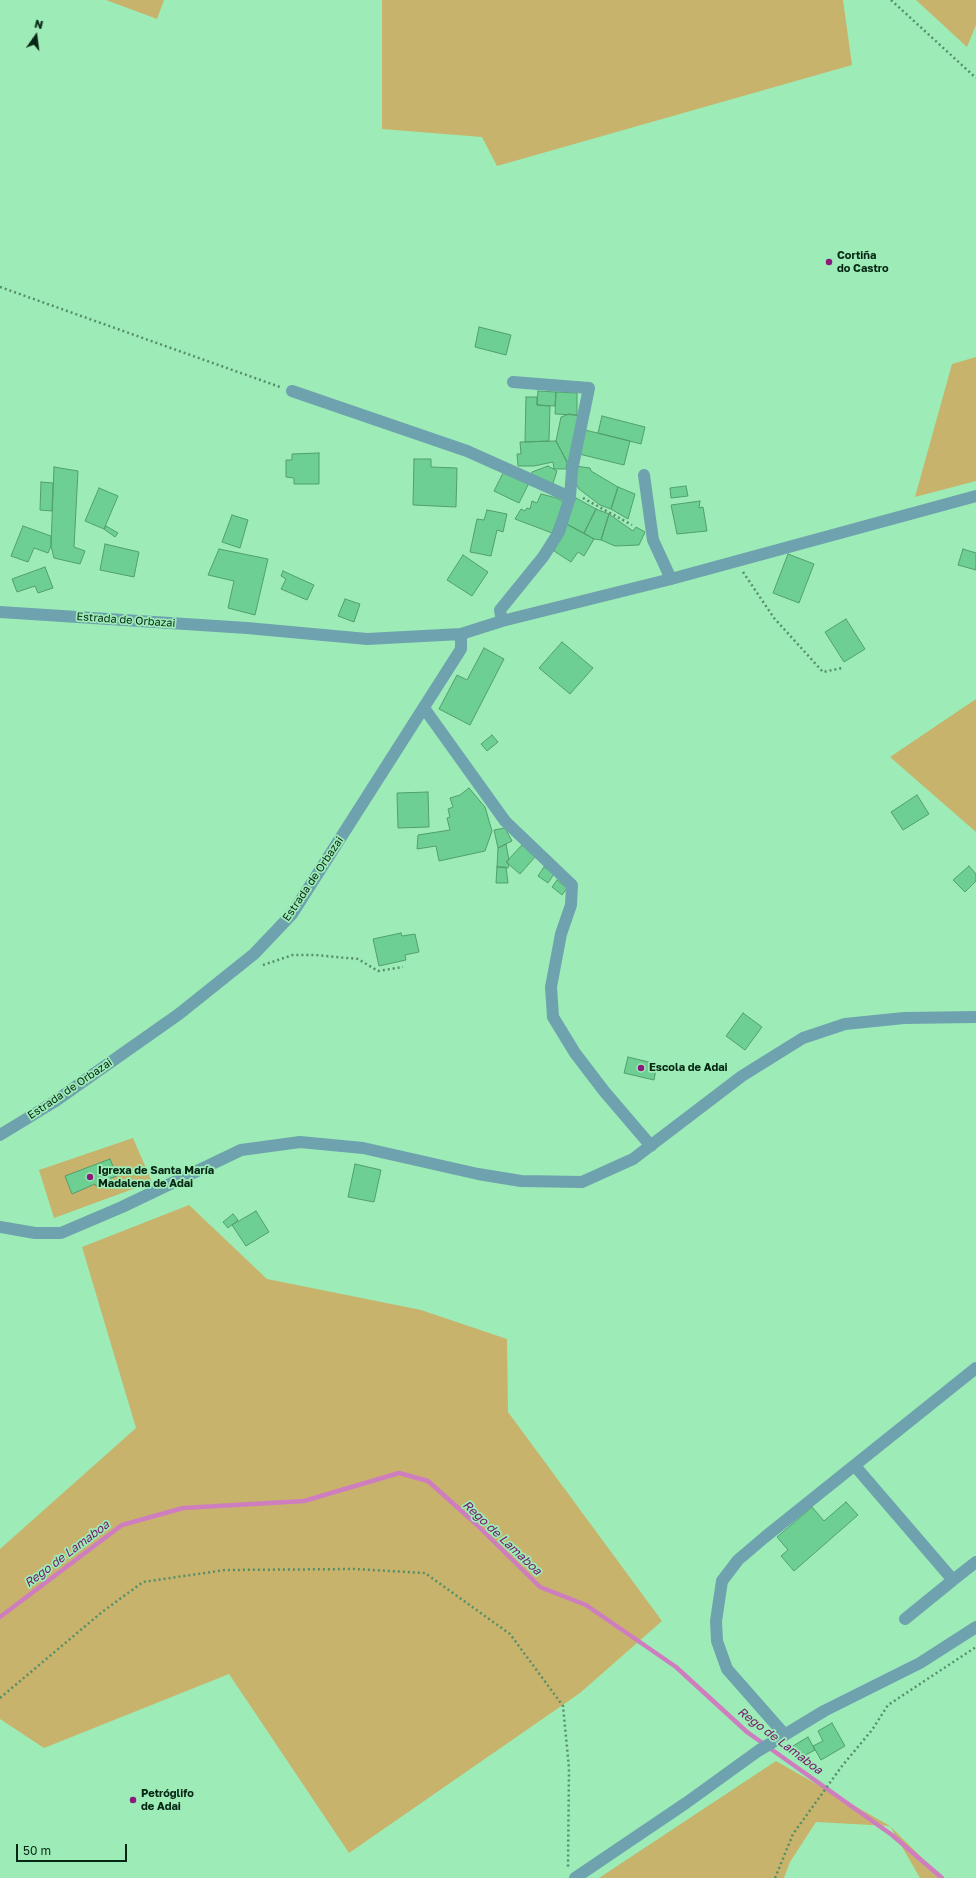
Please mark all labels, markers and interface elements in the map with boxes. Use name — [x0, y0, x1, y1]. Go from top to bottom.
north arrow — [16, 16, 56, 56]
text: N — [33, 17, 45, 31]
place label: Cortiña do Castro — [837, 249, 889, 275]
marker: Cortiña do Castro — [824, 257, 834, 267]
street label: Estrada de Orbazai — [76, 610, 176, 630]
street label: Estrada de Orbazai — [280, 834, 346, 924]
street label: Estrada de Orbazai — [25, 1056, 115, 1122]
place label: Escola de Adai — [649, 1061, 728, 1075]
marker: Escola de Adai — [636, 1063, 646, 1073]
place label: Igrexa de Santa María Madalena de Adai — [98, 1164, 214, 1190]
marker: Igrexa de Santa María Madalena de Adai — [85, 1172, 95, 1182]
water label: Rego de Lamaboa — [460, 1498, 544, 1578]
water label: Rego de Lamaboa — [22, 1517, 112, 1591]
water label: Rego de Lamaboa — [735, 1704, 825, 1778]
place label: Petróglifo de Adai — [141, 1787, 194, 1813]
marker: Petróglifo de Adai — [128, 1795, 138, 1805]
scale bar — [18, 1836, 129, 1862]
text: 50 m — [23, 1843, 51, 1858]

